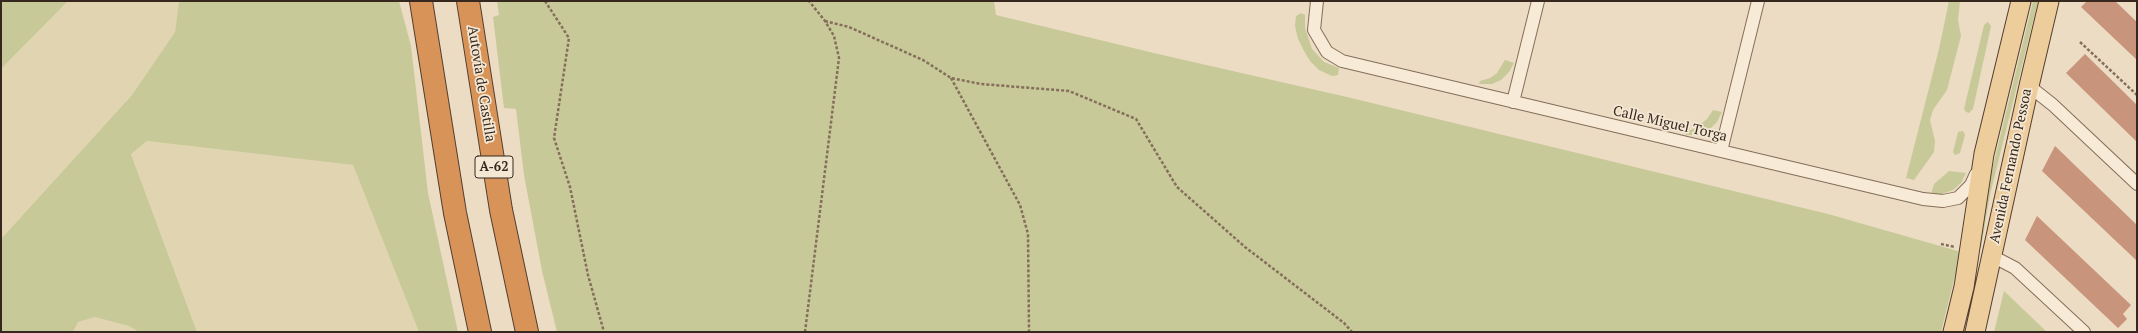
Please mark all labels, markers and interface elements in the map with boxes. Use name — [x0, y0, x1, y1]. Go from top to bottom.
street label: Autovía de Castilla — [464, 25, 498, 143]
street label: Avenida Fernando Pessoa — [1986, 87, 2036, 245]
street label: Calle Miguel Torga — [1611, 103, 1729, 145]
road number: A-62 — [475, 156, 513, 178]

